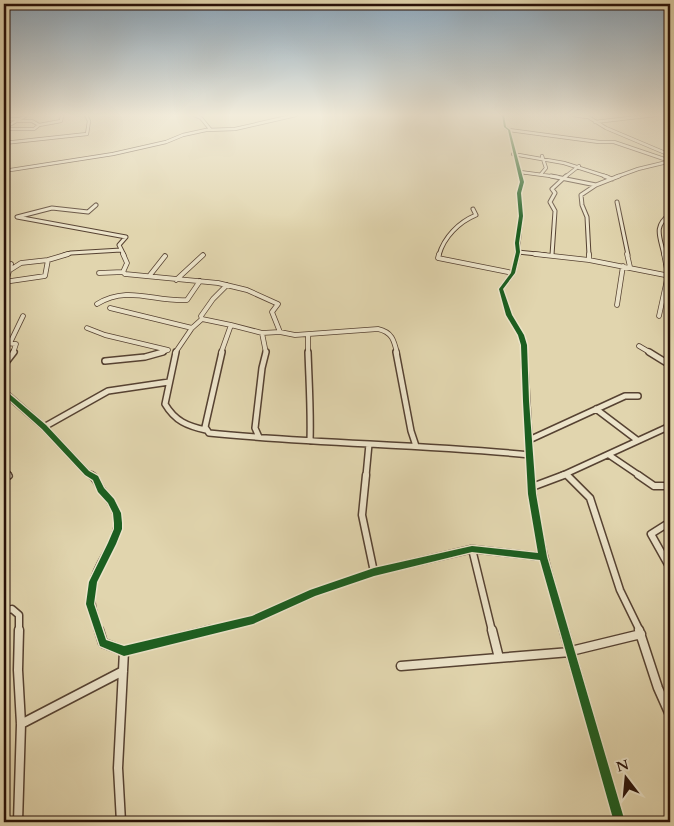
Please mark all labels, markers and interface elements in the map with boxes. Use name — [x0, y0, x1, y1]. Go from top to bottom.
north arrow — [602, 754, 652, 804]
text: N — [614, 755, 631, 777]

